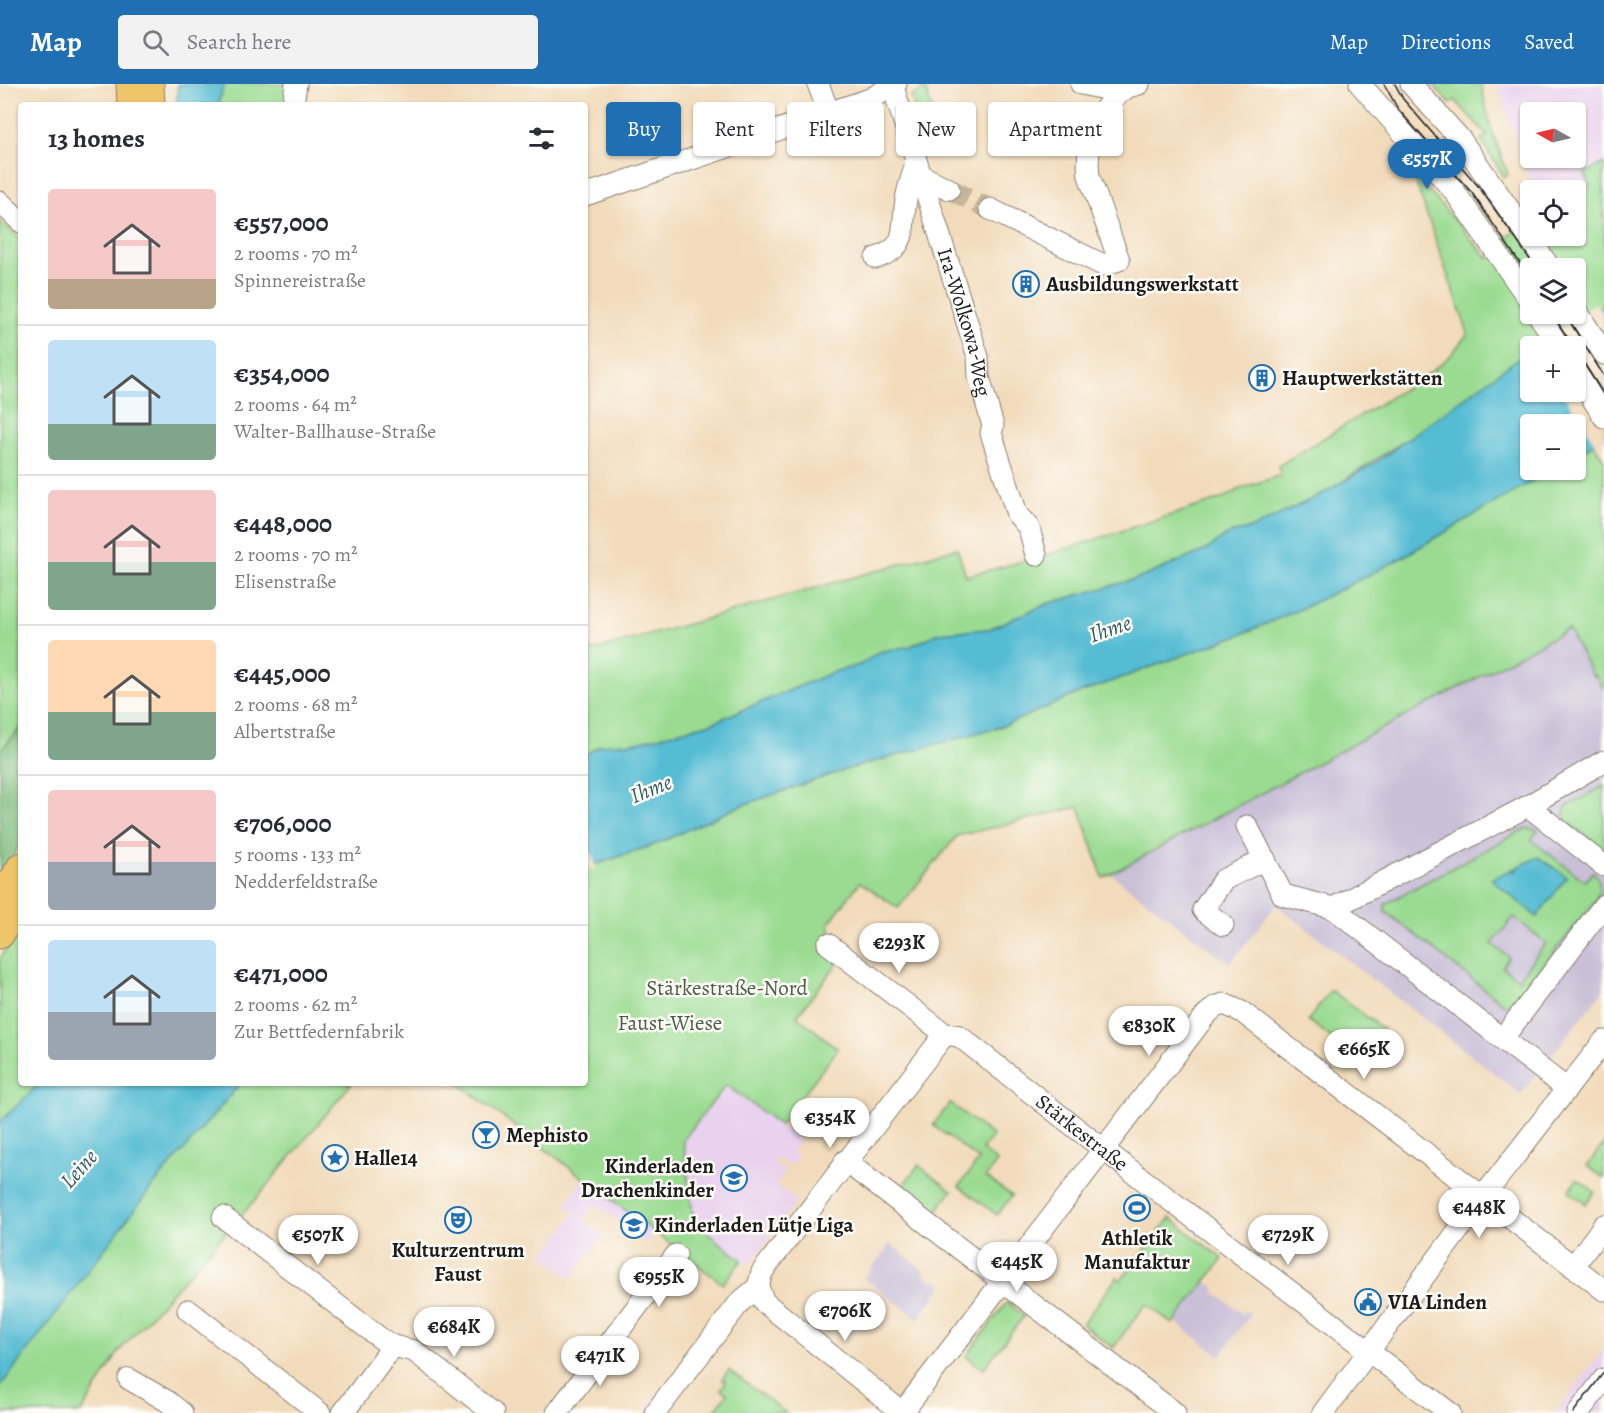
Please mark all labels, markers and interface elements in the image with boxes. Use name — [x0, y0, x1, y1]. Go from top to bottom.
search box — [118, 15, 538, 69]
text: Map — [30, 23, 82, 61]
icon: search — [139, 26, 172, 59]
text: Search here — [187, 27, 291, 57]
text: Map — [1330, 28, 1368, 56]
text: Directions — [1401, 28, 1491, 56]
text: Saved — [1524, 28, 1574, 56]
chip: Buy — [606, 102, 681, 156]
chip: Rent — [693, 102, 775, 156]
chip: Filters — [787, 102, 884, 156]
chip: New — [896, 102, 976, 156]
chip: Apartment — [988, 102, 1123, 156]
north arrow — [1520, 102, 1586, 168]
map controls — [1520, 102, 1586, 480]
text: 13 homes — [48, 121, 145, 156]
icon: filters — [525, 122, 558, 155]
pin: €557K — [1385, 139, 1469, 190]
text: €557K — [1402, 145, 1452, 172]
button: locate — [1520, 180, 1586, 246]
text: €557,000 — [234, 205, 328, 240]
icon: home — [96, 213, 168, 285]
text: 2 rooms · 70 m² — [234, 240, 358, 267]
street label: Ira-Wolkowa-Weg — [930, 244, 998, 400]
button: layers — [1520, 258, 1586, 324]
text: Spinnereistraße — [234, 267, 366, 294]
building icon: Ausbildungswerkstatt — [1011, 269, 1041, 299]
place label: Ausbildungswerkstatt — [1045, 270, 1239, 298]
button: + — [1520, 336, 1586, 402]
text: €354,000 — [234, 356, 330, 391]
building icon: Hauptwerkstätten — [1247, 363, 1277, 393]
icon: home — [96, 364, 168, 436]
place label: Hauptwerkstätten — [1282, 364, 1443, 392]
text: 2 rooms · 64 m² — [234, 391, 357, 418]
button: − — [1520, 414, 1586, 480]
text: Walter-Ballhause-Straße — [234, 418, 436, 445]
text: €448,000 — [234, 506, 332, 541]
icon: home — [96, 514, 168, 586]
text: 2 rooms · 70 m² — [234, 541, 358, 568]
text: Elisenstraße — [234, 568, 337, 595]
water label: Ihme — [1085, 608, 1135, 650]
text: €445,000 — [234, 656, 331, 691]
icon: home — [96, 664, 168, 736]
text: 2 rooms · 68 m² — [234, 691, 358, 718]
text: Albertstraße — [234, 718, 336, 745]
water label: Ihme — [626, 767, 676, 811]
text: €706,000 — [234, 806, 331, 841]
icon: home — [96, 814, 168, 886]
text: 5 rooms · 133 m² — [234, 841, 361, 868]
text: Nedderfeldstraße — [234, 868, 378, 895]
pin: €293K — [857, 923, 941, 974]
text: €293K — [873, 929, 925, 956]
text: €471,000 — [234, 956, 328, 991]
icon: home — [96, 964, 168, 1036]
park label: Stärkestraße-Nord — [646, 974, 809, 1002]
text: 2 rooms · 62 m² — [234, 991, 357, 1018]
pin: €830K — [1107, 1006, 1191, 1057]
park label: Faust-Wiese — [618, 1009, 722, 1037]
text: €830K — [1123, 1012, 1175, 1039]
text: Zur Bettfedernfabrik — [234, 1018, 404, 1045]
pin: €665K — [1322, 1029, 1406, 1080]
text: €665K — [1338, 1035, 1390, 1062]
street label: Stärkestraße — [1030, 1087, 1134, 1177]
pin: €354K — [788, 1098, 872, 1149]
text: €354K — [804, 1104, 856, 1131]
bar icon: Mephisto — [471, 1120, 501, 1150]
place label: Mephisto — [506, 1121, 588, 1149]
water label: Leine — [53, 1143, 105, 1195]
place icon: Halle14 — [320, 1143, 350, 1173]
place label: Halle14 — [354, 1144, 418, 1172]
place label: Kinderladen Drachenkinder — [581, 1152, 714, 1204]
school or university icon: Kinderladen Drachenkinder — [719, 1163, 749, 1193]
pin: €448K — [1437, 1188, 1521, 1239]
sports icon: Athletik Manufaktur — [1122, 1193, 1152, 1223]
text: €448K — [1452, 1194, 1506, 1221]
theatre icon: Kulturzentrum Faust — [443, 1205, 473, 1235]
school or university icon: Kinderladen Lütje Liga — [619, 1210, 649, 1240]
place label: Kinderladen Lütje Liga — [654, 1211, 855, 1239]
pin: €507K — [276, 1215, 360, 1266]
pin: €729K — [1246, 1215, 1330, 1266]
text: €507K — [292, 1221, 344, 1248]
text: €729K — [1262, 1221, 1314, 1248]
place label: Athletik Manufaktur — [1084, 1224, 1190, 1276]
place label: Kulturzentrum Faust — [391, 1236, 525, 1288]
pin: €445K — [975, 1242, 1059, 1293]
text: €445K — [991, 1248, 1043, 1275]
pin: €955K — [617, 1257, 701, 1308]
text: €955K — [634, 1263, 684, 1290]
public building icon: VIA Linden — [1353, 1287, 1383, 1317]
place label: VIA Linden — [1387, 1288, 1487, 1316]
pin: €706K — [803, 1291, 887, 1342]
text: €706K — [819, 1297, 871, 1324]
pin: €684K — [412, 1307, 496, 1358]
text: €684K — [428, 1313, 480, 1340]
pin: €471K — [558, 1336, 642, 1387]
text: €471K — [575, 1342, 625, 1369]

